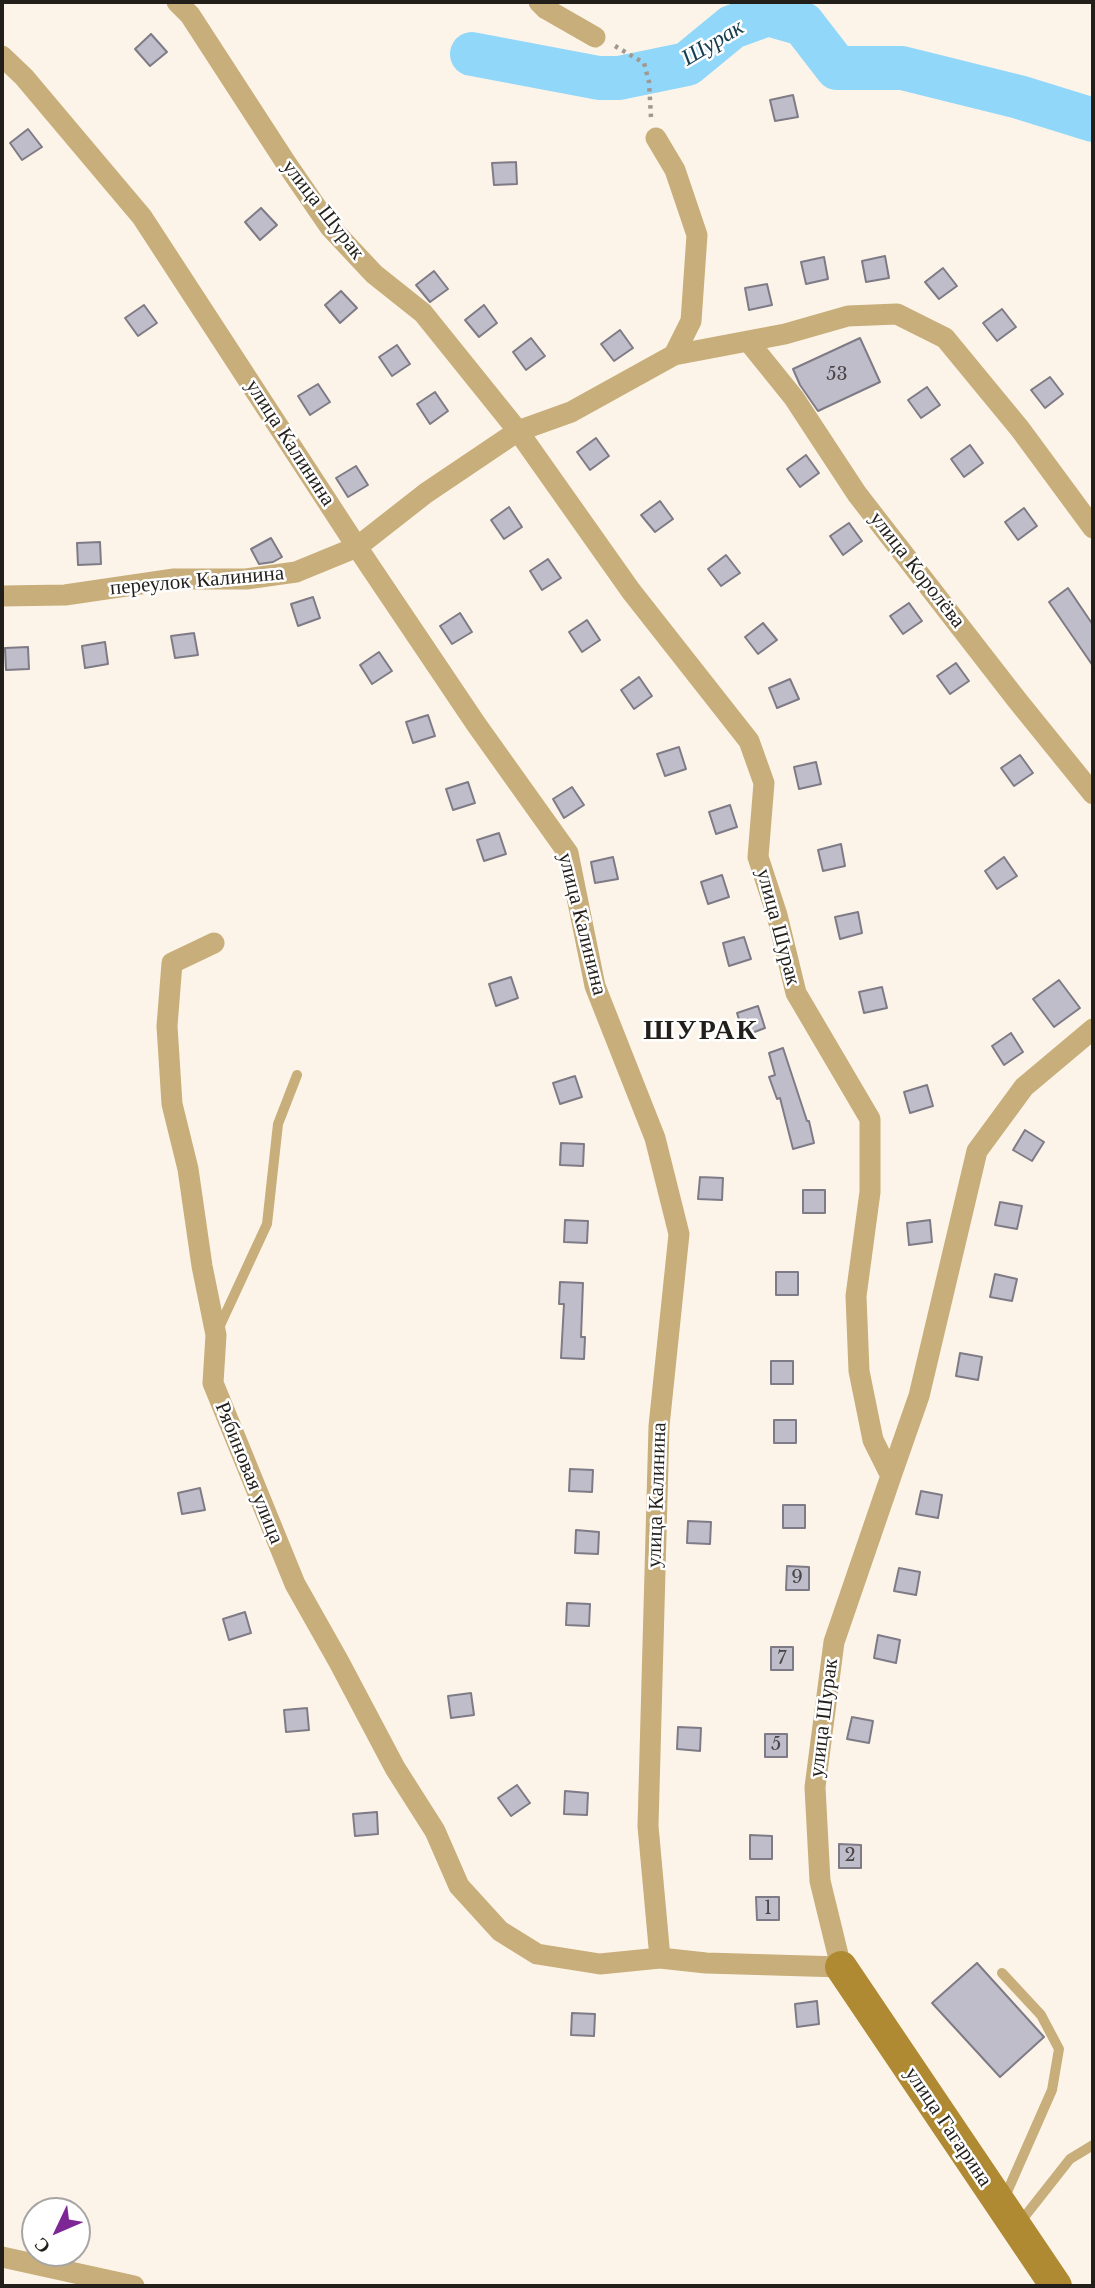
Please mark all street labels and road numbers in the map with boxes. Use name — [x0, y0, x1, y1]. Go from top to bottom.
street label: улица Шурак — [276, 155, 370, 265]
street label: улица Калинина — [240, 375, 340, 511]
street label: улица Королёва — [864, 507, 970, 633]
street label: переулок Калинина — [109, 561, 285, 601]
street label: улица Калинина — [552, 850, 612, 998]
street label: улица Шурак — [750, 866, 806, 988]
street label: Рябиновая улица — [209, 1398, 289, 1548]
street label: улица Калинина — [642, 1422, 672, 1568]
street label: улица Шурак — [804, 1657, 844, 1779]
street label: улица Гагарина — [899, 2062, 997, 2192]

